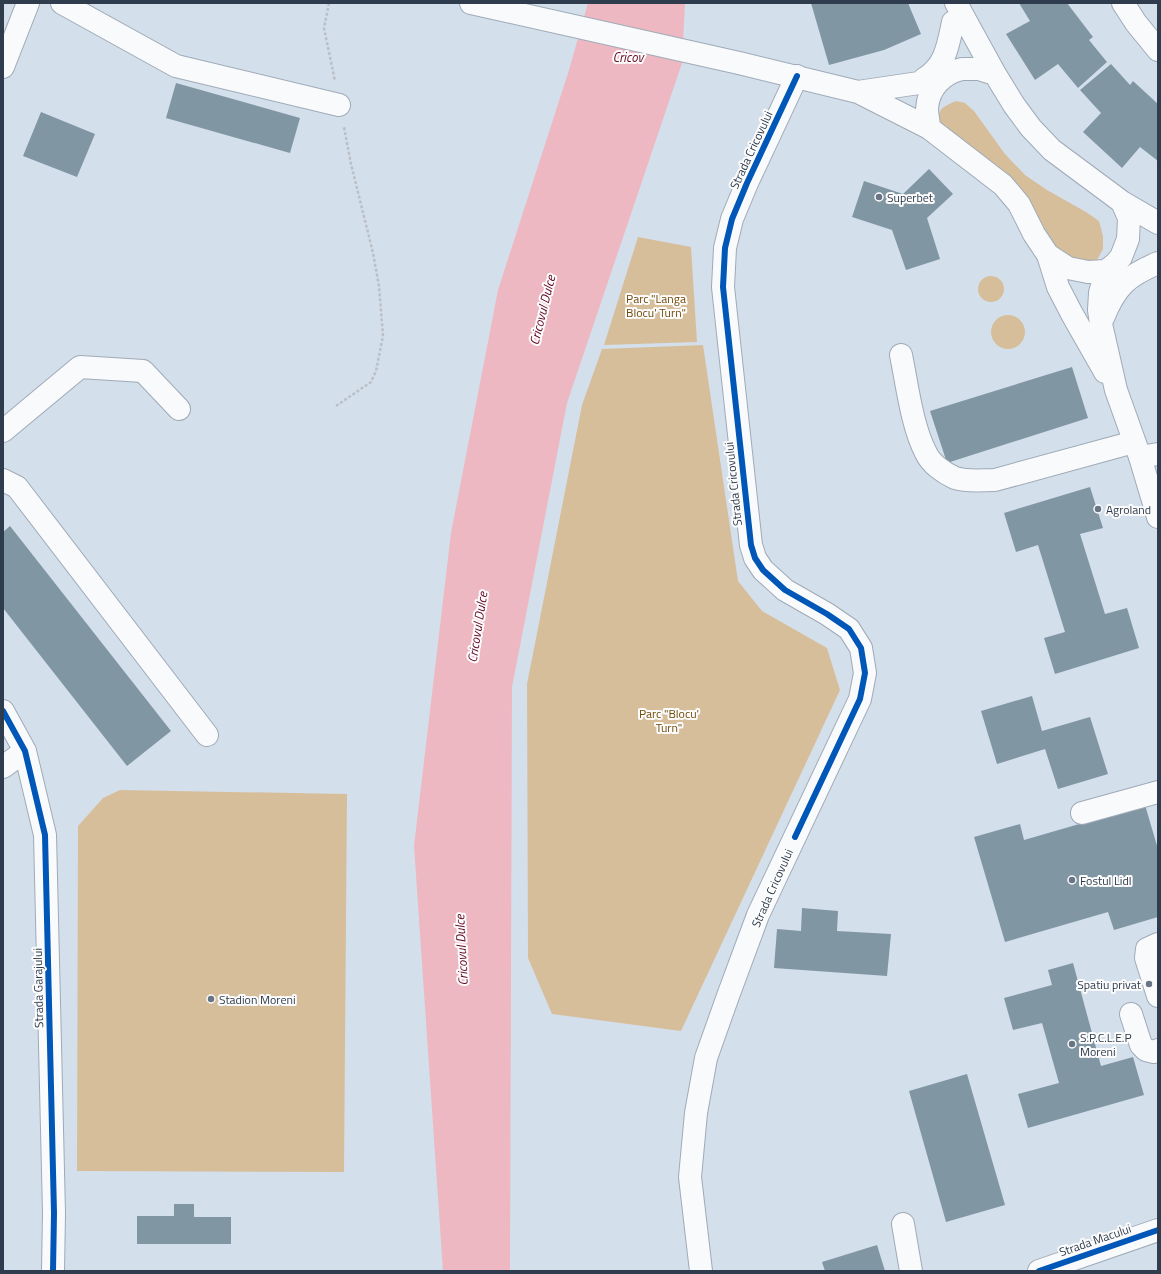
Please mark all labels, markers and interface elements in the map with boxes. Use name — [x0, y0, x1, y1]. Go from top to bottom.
water label: Cricov — [613, 47, 645, 67]
street label: Strada Cricovului — [725, 108, 777, 192]
place label: Superbet — [887, 188, 934, 207]
marker: Superbet — [874, 192, 884, 202]
water label: Cricovul Dulce — [524, 272, 561, 347]
park label: Parc "Langa Blocu' Turn" — [626, 289, 686, 322]
street label: Strada Cricovului — [719, 441, 747, 527]
place label: Agroland — [1106, 500, 1151, 519]
marker: Agroland — [1093, 504, 1103, 514]
water label: Cricovul Dulce — [462, 589, 493, 664]
park label: Parc "Blocu' Turn" — [639, 704, 699, 737]
street label: Strada Cricovului — [746, 846, 798, 930]
place label: Fostul Lidl — [1080, 871, 1132, 890]
marker: Fostul Lidl — [1067, 875, 1077, 885]
water label: Cricovul Dulce — [449, 913, 473, 986]
street label: Strada Garajului — [28, 948, 48, 1028]
place label: Spatiu privat — [1077, 975, 1142, 994]
marker: Spatiu privat — [1144, 979, 1154, 989]
place label: Stadion Moreni — [219, 990, 296, 1009]
marker: Stadion Moreni — [206, 994, 216, 1004]
place label: S.P.C.L.E.P Moreni — [1080, 1028, 1132, 1061]
marker: S.P.C.L.E.P Moreni — [1067, 1039, 1077, 1049]
street label: Strada Macului — [1056, 1219, 1134, 1261]

